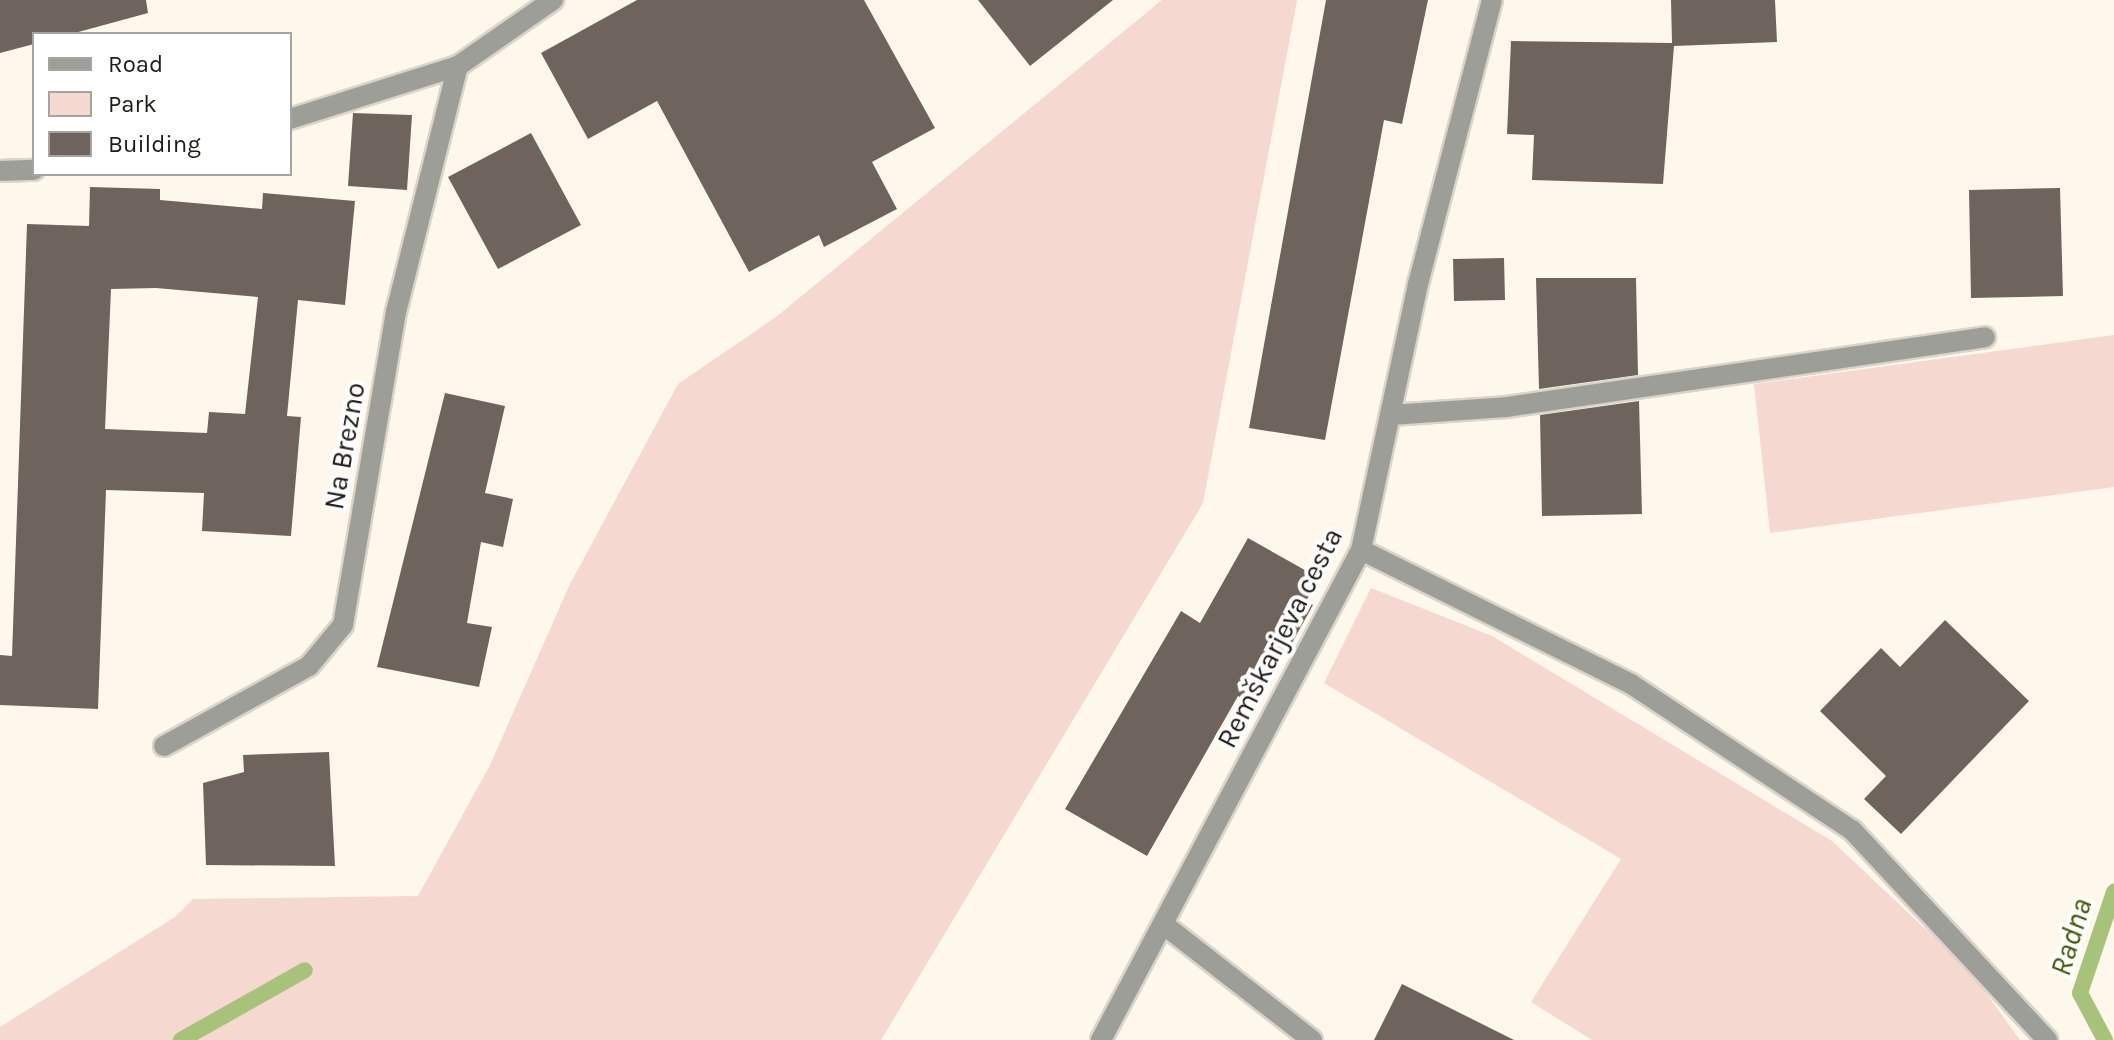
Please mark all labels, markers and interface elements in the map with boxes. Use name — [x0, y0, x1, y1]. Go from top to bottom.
legend — [32, 32, 292, 176]
text: Road — [108, 50, 163, 78]
text: Park — [108, 90, 157, 118]
text: Building — [108, 130, 201, 158]
street label: Na Brezno — [317, 380, 373, 512]
street label: Remškarjeva cesta — [1210, 522, 1350, 754]
water label: Radna — [2042, 894, 2100, 980]

